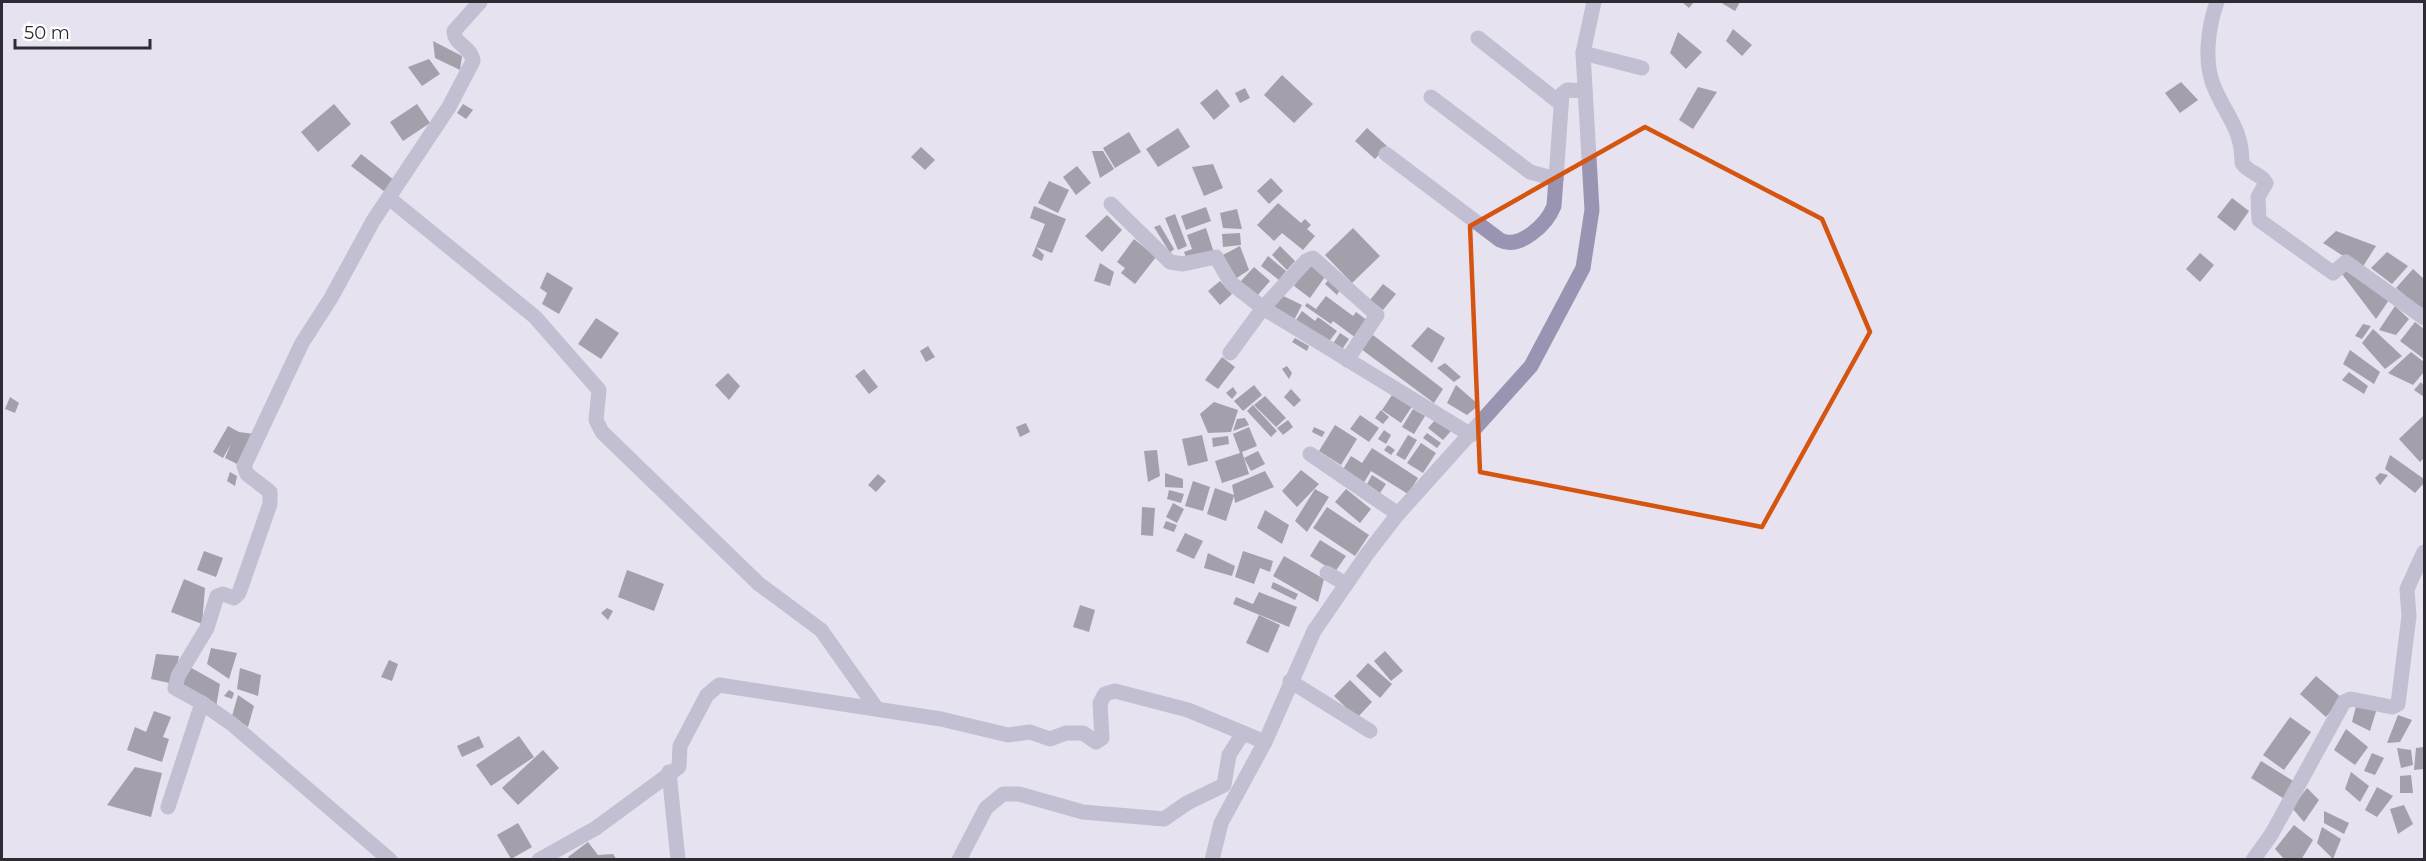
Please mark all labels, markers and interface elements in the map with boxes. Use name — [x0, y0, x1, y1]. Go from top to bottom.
scale bar — [15, 12, 150, 50]
text: 50 m — [24, 22, 70, 44]

